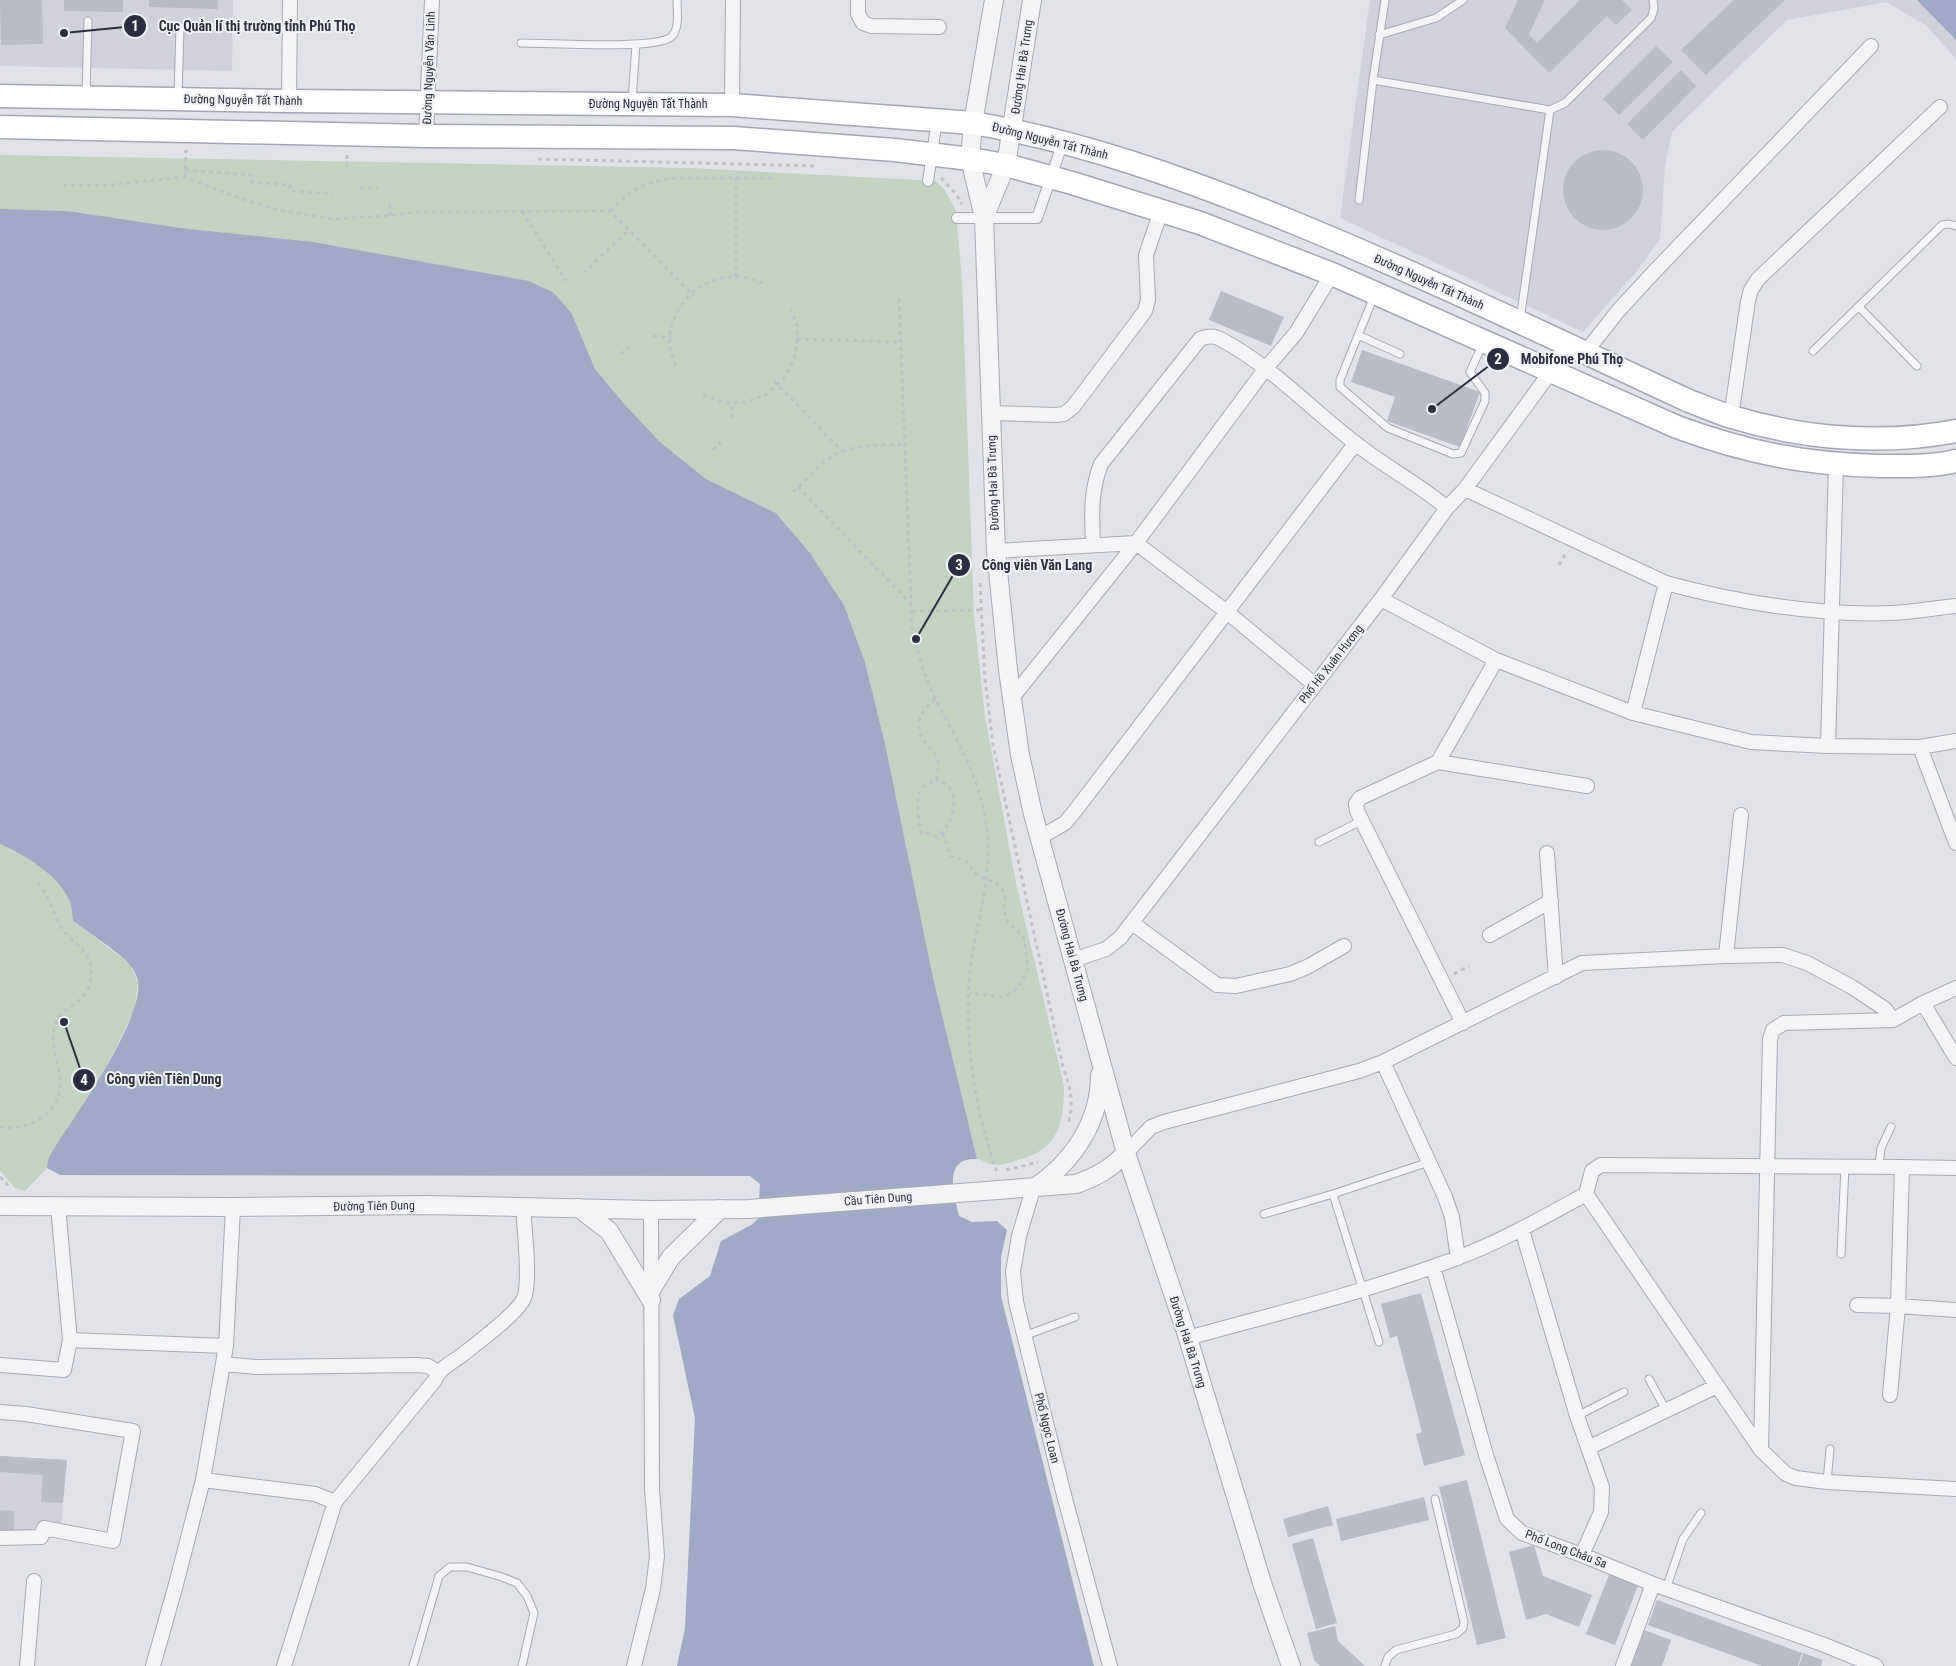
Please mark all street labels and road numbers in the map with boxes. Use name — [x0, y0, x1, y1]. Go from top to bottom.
street label: Đường Nguyễn Văn Linh — [420, 11, 438, 125]
street label: Đường Hai Bà Trưng — [1008, 19, 1036, 115]
street label: Đường Nguyễn Tất Thành — [183, 92, 303, 108]
street label: Đường Nguyễn Tất Thành — [589, 97, 708, 111]
street label: Đường Nguyễn Tất Thành — [991, 120, 1110, 162]
street label: Đường Nguyễn Tất Thành — [1372, 251, 1486, 313]
street label: Đường Hai Bà Trưng — [984, 435, 1002, 531]
street label: Phố Hồ Xuân Hương — [1296, 622, 1366, 706]
street label: Đường Hai Bà Trưng — [1053, 907, 1091, 1003]
street label: Cầu Tiên Dung — [843, 1190, 913, 1208]
street label: Đường Tiên Dung — [333, 1198, 415, 1214]
street label: Đường Hai Bà Trưng — [1167, 1294, 1209, 1390]
street label: Phố Ngọc Loan — [1031, 1391, 1063, 1465]
street label: Phố Long Châu Sa — [1523, 1527, 1609, 1571]

